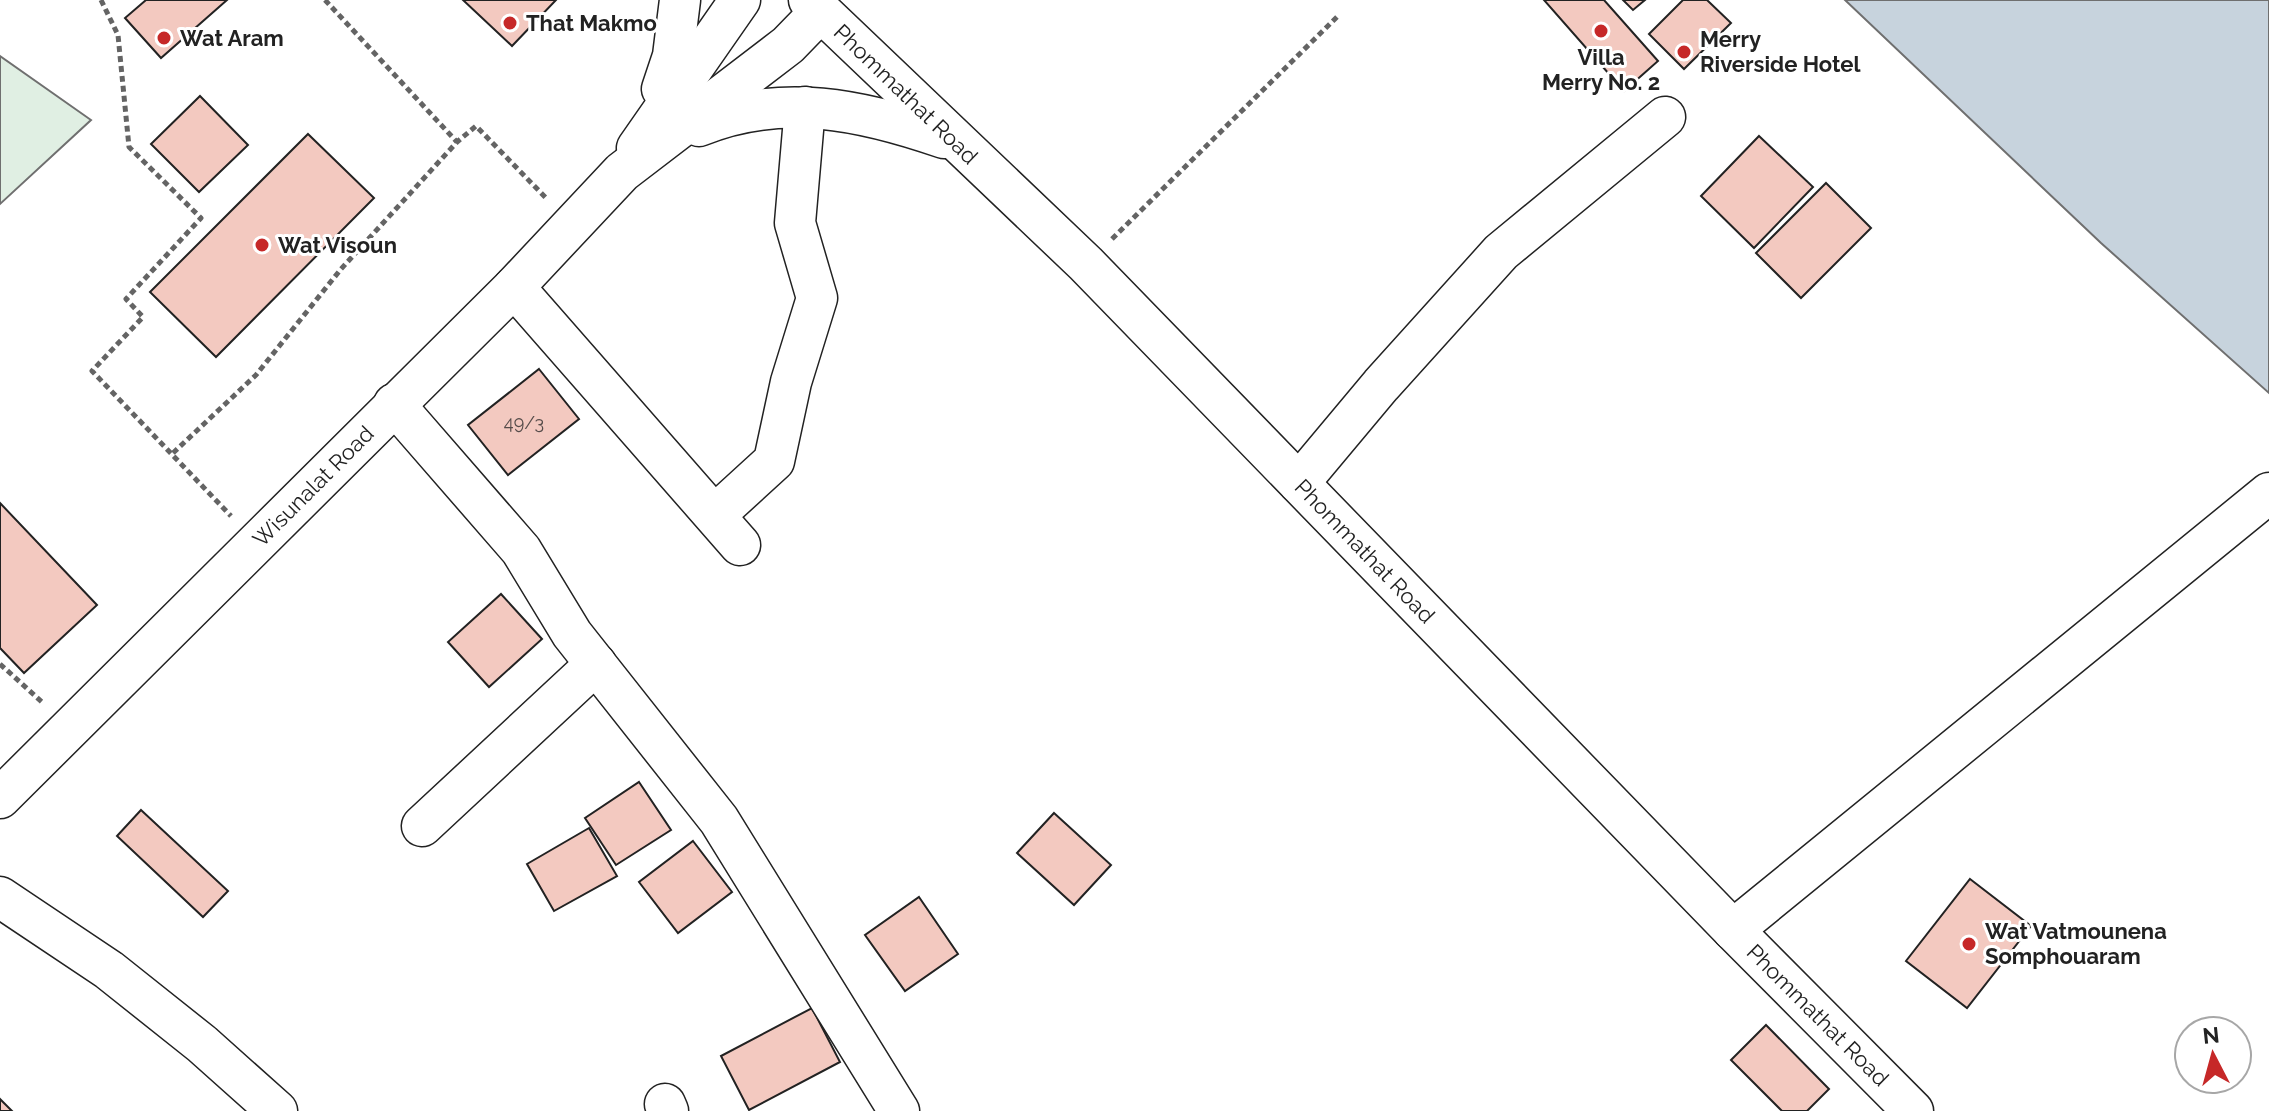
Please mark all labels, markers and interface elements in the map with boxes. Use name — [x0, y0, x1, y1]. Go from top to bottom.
place label: That Makmo — [526, 10, 657, 36]
marker: That Makmo — [501, 14, 519, 32]
street label: Phommathat Road — [829, 19, 983, 169]
marker: Villa Merry No. 2 — [1592, 22, 1610, 40]
place label: Wat Aram — [180, 25, 284, 51]
place label: Merry Riverside Hotel — [1700, 26, 1861, 77]
marker: Wat Aram — [155, 29, 173, 47]
marker: Merry Riverside Hotel — [1675, 43, 1693, 61]
place label: Villa Merry No. 2 — [1542, 44, 1660, 95]
place label: Wat Visoun — [278, 232, 397, 258]
marker: Wat Visoun — [253, 236, 271, 254]
house number: 49/3 — [504, 412, 544, 433]
street label: Wisunalat Road — [247, 420, 379, 552]
street label: Phommathat Road — [1290, 474, 1440, 628]
place label: Wat Vatmounena Somphouaram — [1985, 918, 2167, 969]
marker: Wat Vatmounena Somphouaram — [1960, 935, 1978, 953]
street label: Phommathat Road — [1742, 939, 1894, 1091]
north arrow — [2173, 1015, 2253, 1095]
text: N — [2201, 1021, 2221, 1049]

